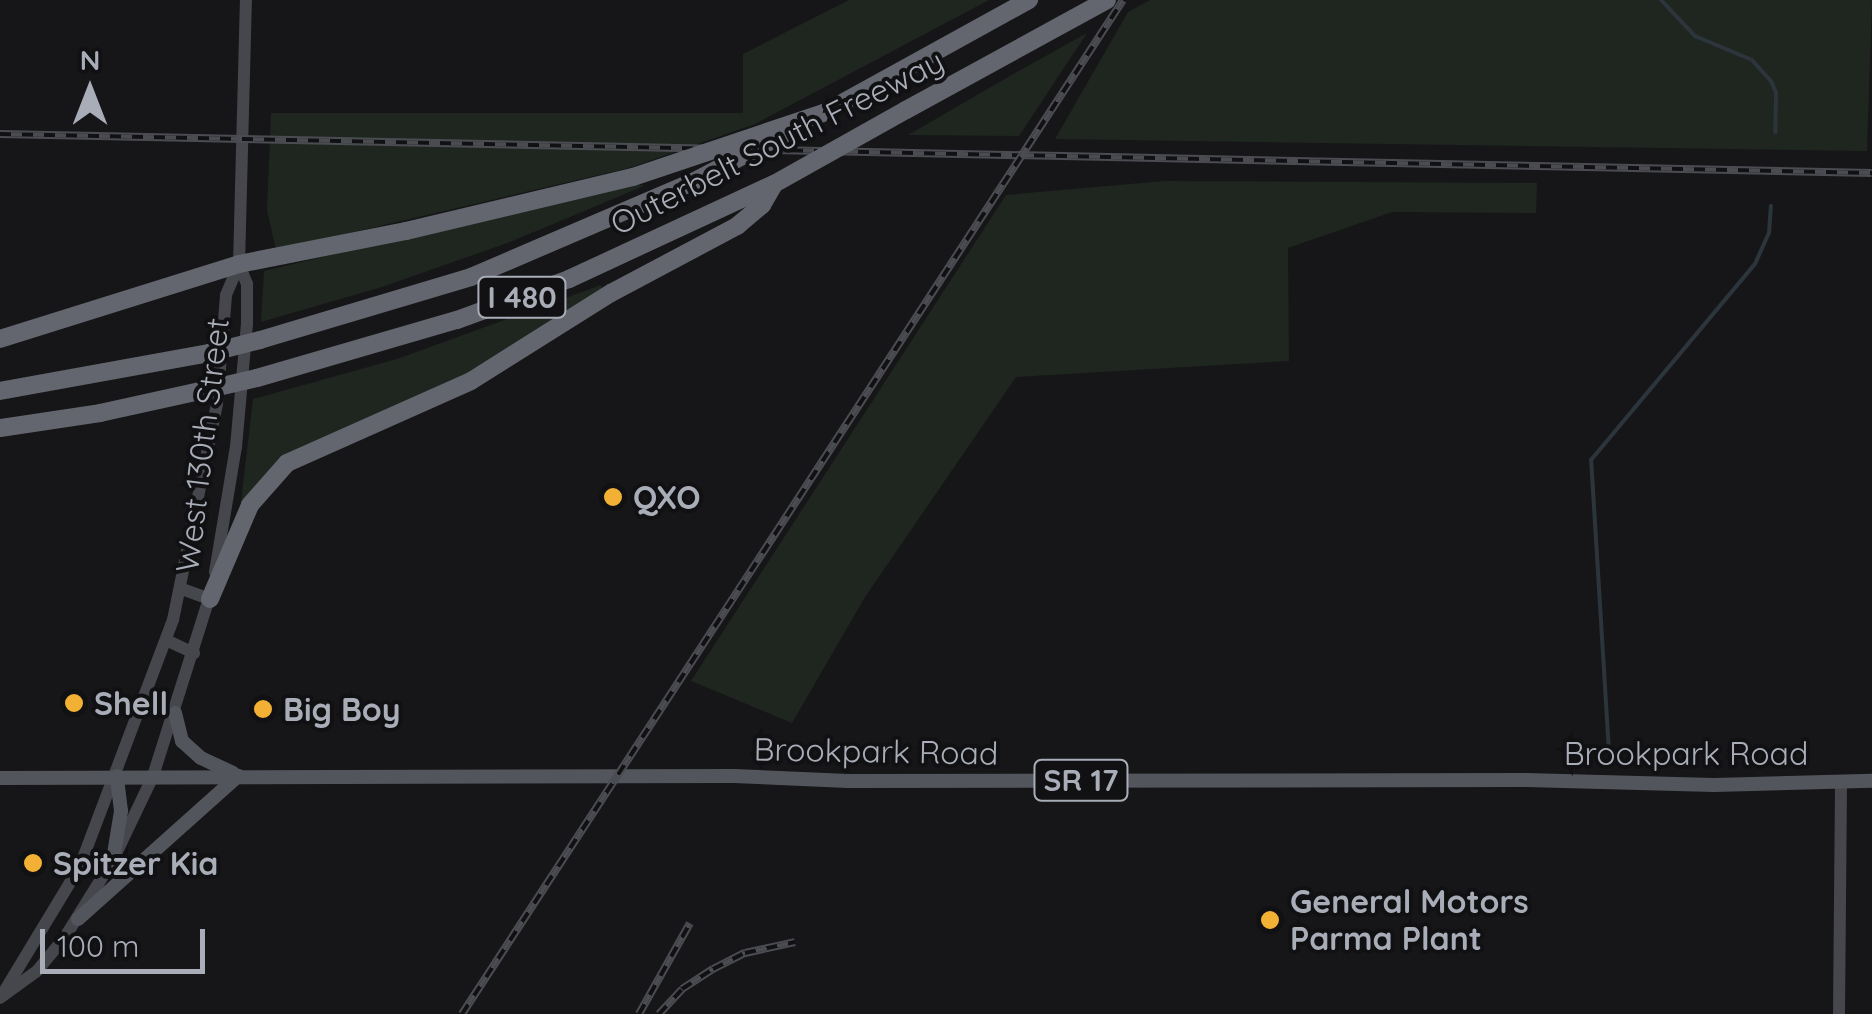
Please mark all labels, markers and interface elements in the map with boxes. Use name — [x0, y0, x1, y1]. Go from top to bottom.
north arrow — [40, 40, 140, 140]
street label: Outerbelt South Freeway — [604, 41, 950, 243]
text: N — [80, 42, 100, 77]
road number: I 480 — [477, 272, 567, 322]
street label: West 130th Street — [167, 316, 237, 574]
place label: QXO — [633, 478, 701, 516]
marker: QXO — [602, 486, 624, 508]
place label: Shell — [94, 684, 168, 722]
place label: Big Boy — [283, 690, 401, 728]
marker: Shell — [63, 692, 85, 714]
marker: Big Boy — [252, 698, 274, 720]
street label: Brookpark Road — [753, 730, 999, 772]
street label: Brookpark Road — [1564, 734, 1808, 772]
road number: SR 17 — [1031, 755, 1131, 805]
place label: Spitzer Kia — [53, 844, 218, 882]
marker: Spitzer Kia — [22, 852, 44, 874]
place label: General Motors Parma Plant — [1290, 883, 1529, 958]
scale bar — [45, 909, 210, 971]
marker: General Motors Parma Plant — [1259, 909, 1281, 931]
text: 100 m — [57, 927, 139, 965]

